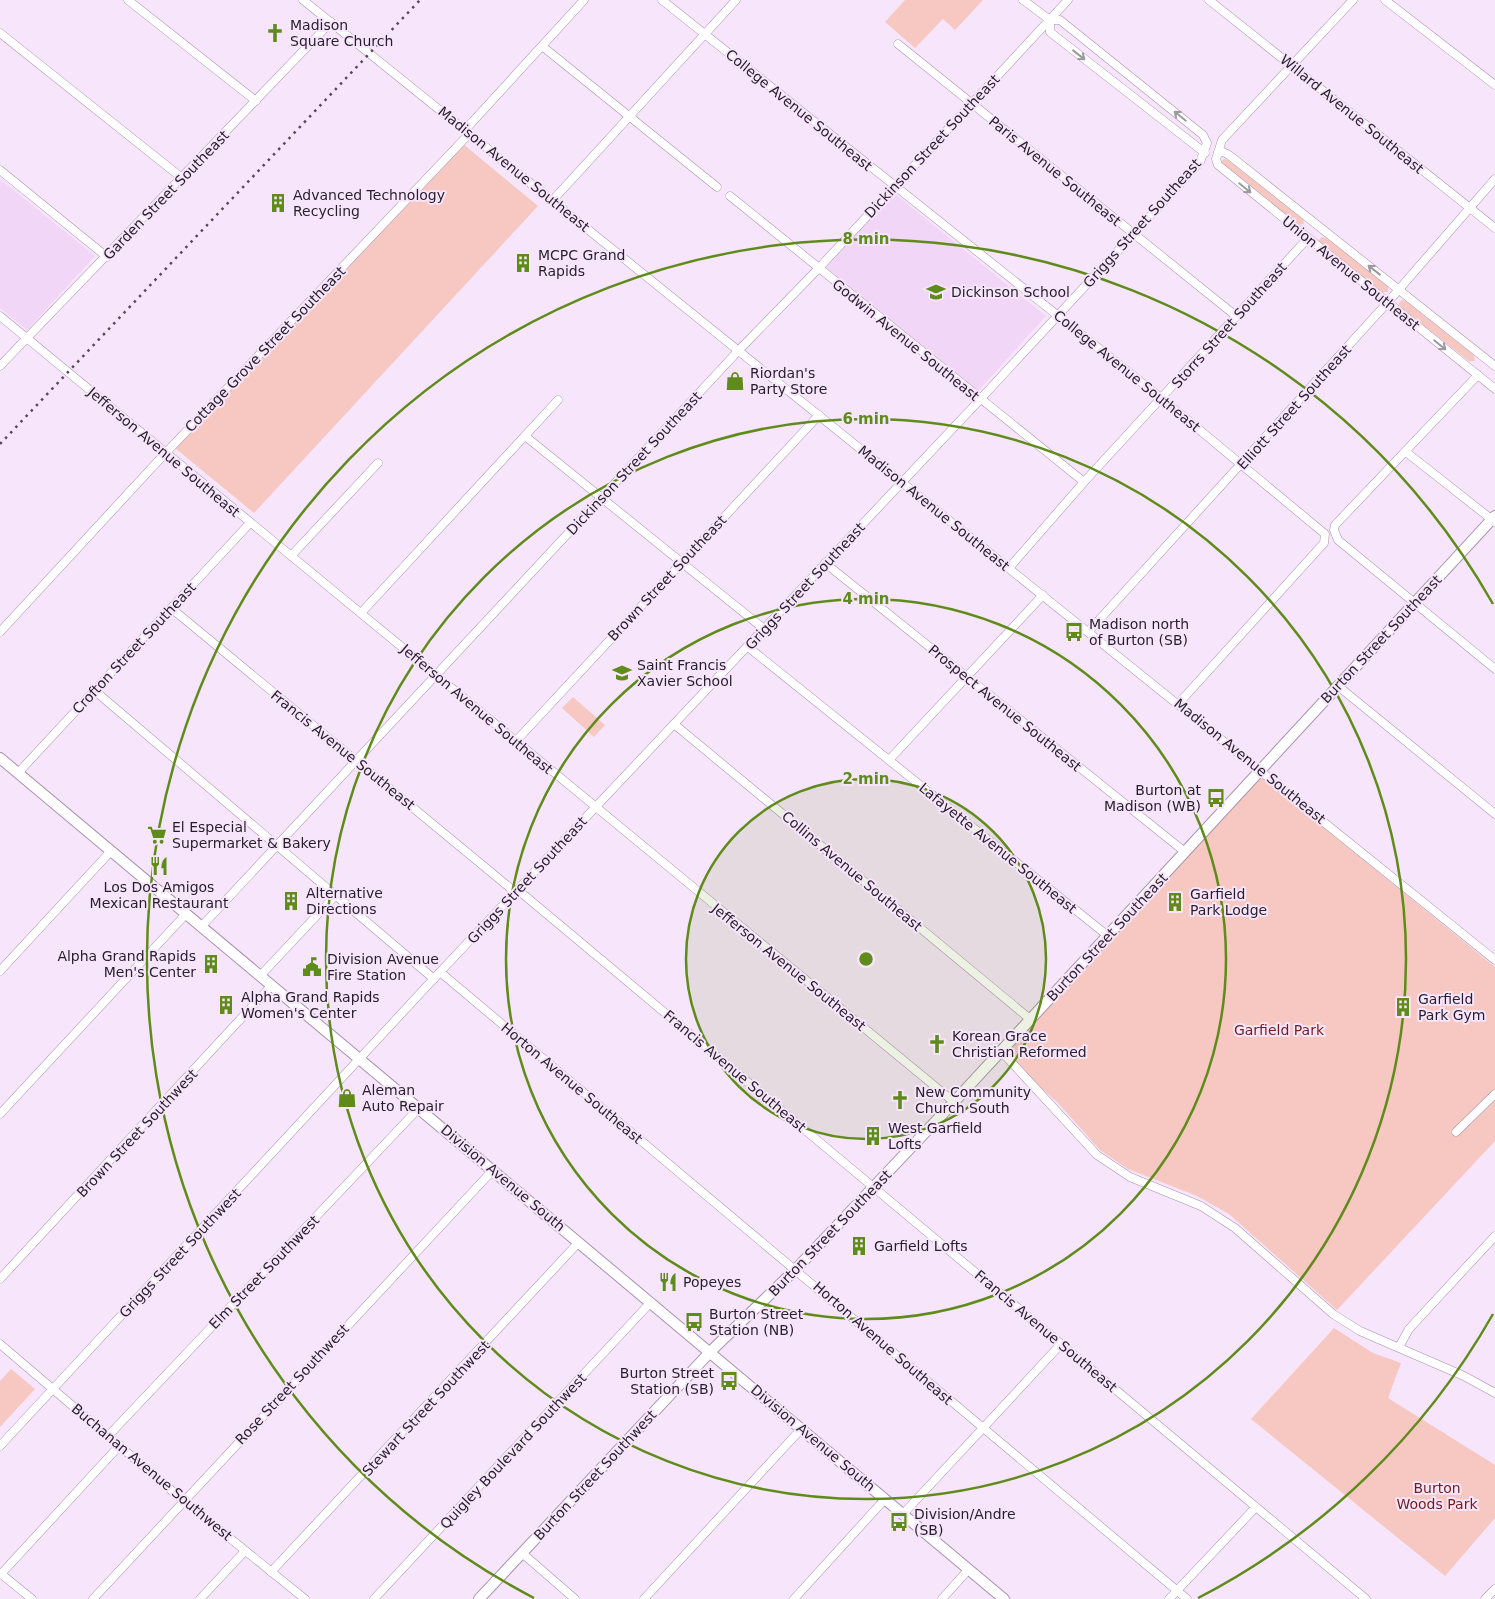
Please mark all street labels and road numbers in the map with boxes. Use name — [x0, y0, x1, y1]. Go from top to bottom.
street label: College Avenue Southeast — [723, 46, 876, 174]
street label: Willard Avenue Southeast — [1277, 51, 1427, 177]
street label: Dickinson Street Southeast — [861, 71, 1003, 221]
street label: Madison Avenue Southeast — [435, 103, 593, 235]
street label: Paris Avenue Southeast — [986, 113, 1125, 229]
street label: Garden Street Southeast — [100, 127, 232, 263]
street label: Griggs Street Southeast — [1080, 155, 1204, 291]
street label: Union Avenue Southeast — [1279, 213, 1423, 334]
street label: Storrs Street Southeast — [1168, 258, 1290, 391]
street label: Cottage Grove Street Southeast — [182, 263, 349, 435]
street label: Godwin Avenue Southeast — [829, 276, 983, 404]
street label: College Avenue Southeast — [1051, 307, 1204, 435]
street label: Elliott Street Southeast — [1234, 341, 1355, 473]
street label: Jefferson Avenue Southeast — [84, 383, 243, 521]
street label: Dickinson Street Southeast — [563, 388, 705, 538]
street label: Madison Avenue Southeast — [855, 442, 1013, 574]
street label: Brown Street Southeast — [605, 511, 730, 644]
street label: Griggs Street Southeast — [742, 519, 868, 653]
street label: Burton Street Southeast — [1317, 571, 1445, 706]
street label: Crofton Street Southeast — [69, 579, 199, 717]
street label: Jefferson Avenue Southeast — [397, 640, 556, 778]
street label: Prospect Avenue Southeast — [925, 641, 1085, 775]
street label: Francis Avenue Southeast — [268, 687, 419, 813]
street label: Madison Avenue Southeast — [1171, 695, 1329, 827]
street label: Lafayette Avenue Southeast — [916, 779, 1080, 917]
street label: Collins Avenue Southeast — [779, 808, 926, 935]
street label: Griggs Street Southeast — [464, 813, 590, 947]
street label: Burton Street Southeast — [1043, 869, 1171, 1004]
street label: Jefferson Avenue Southeast — [708, 899, 869, 1034]
street label: Francis Avenue Southeast — [661, 1007, 810, 1136]
street label: Horton Avenue Southeast — [498, 1019, 646, 1147]
street label: Brown Street Southwest — [74, 1065, 201, 1200]
street label: Division Avenue South — [438, 1121, 568, 1235]
street label: Burton Street Southeast — [765, 1166, 895, 1299]
street label: Griggs Street Southwest — [116, 1185, 244, 1321]
street label: Elm Street Southwest — [206, 1212, 323, 1332]
street label: Francis Avenue Southeast — [972, 1267, 1121, 1396]
street label: Horton Avenue Southeast — [810, 1278, 956, 1408]
street label: Rose Street Southwest — [232, 1320, 352, 1447]
street label: Stewart Street Southwest — [359, 1337, 493, 1479]
street label: Quigley Boulevard Southwest — [437, 1370, 590, 1532]
street label: Division Avenue South — [748, 1381, 878, 1495]
street label: Buchanan Avenue Southwest — [69, 1400, 236, 1544]
street label: Burton Street Southwest — [530, 1406, 660, 1543]

